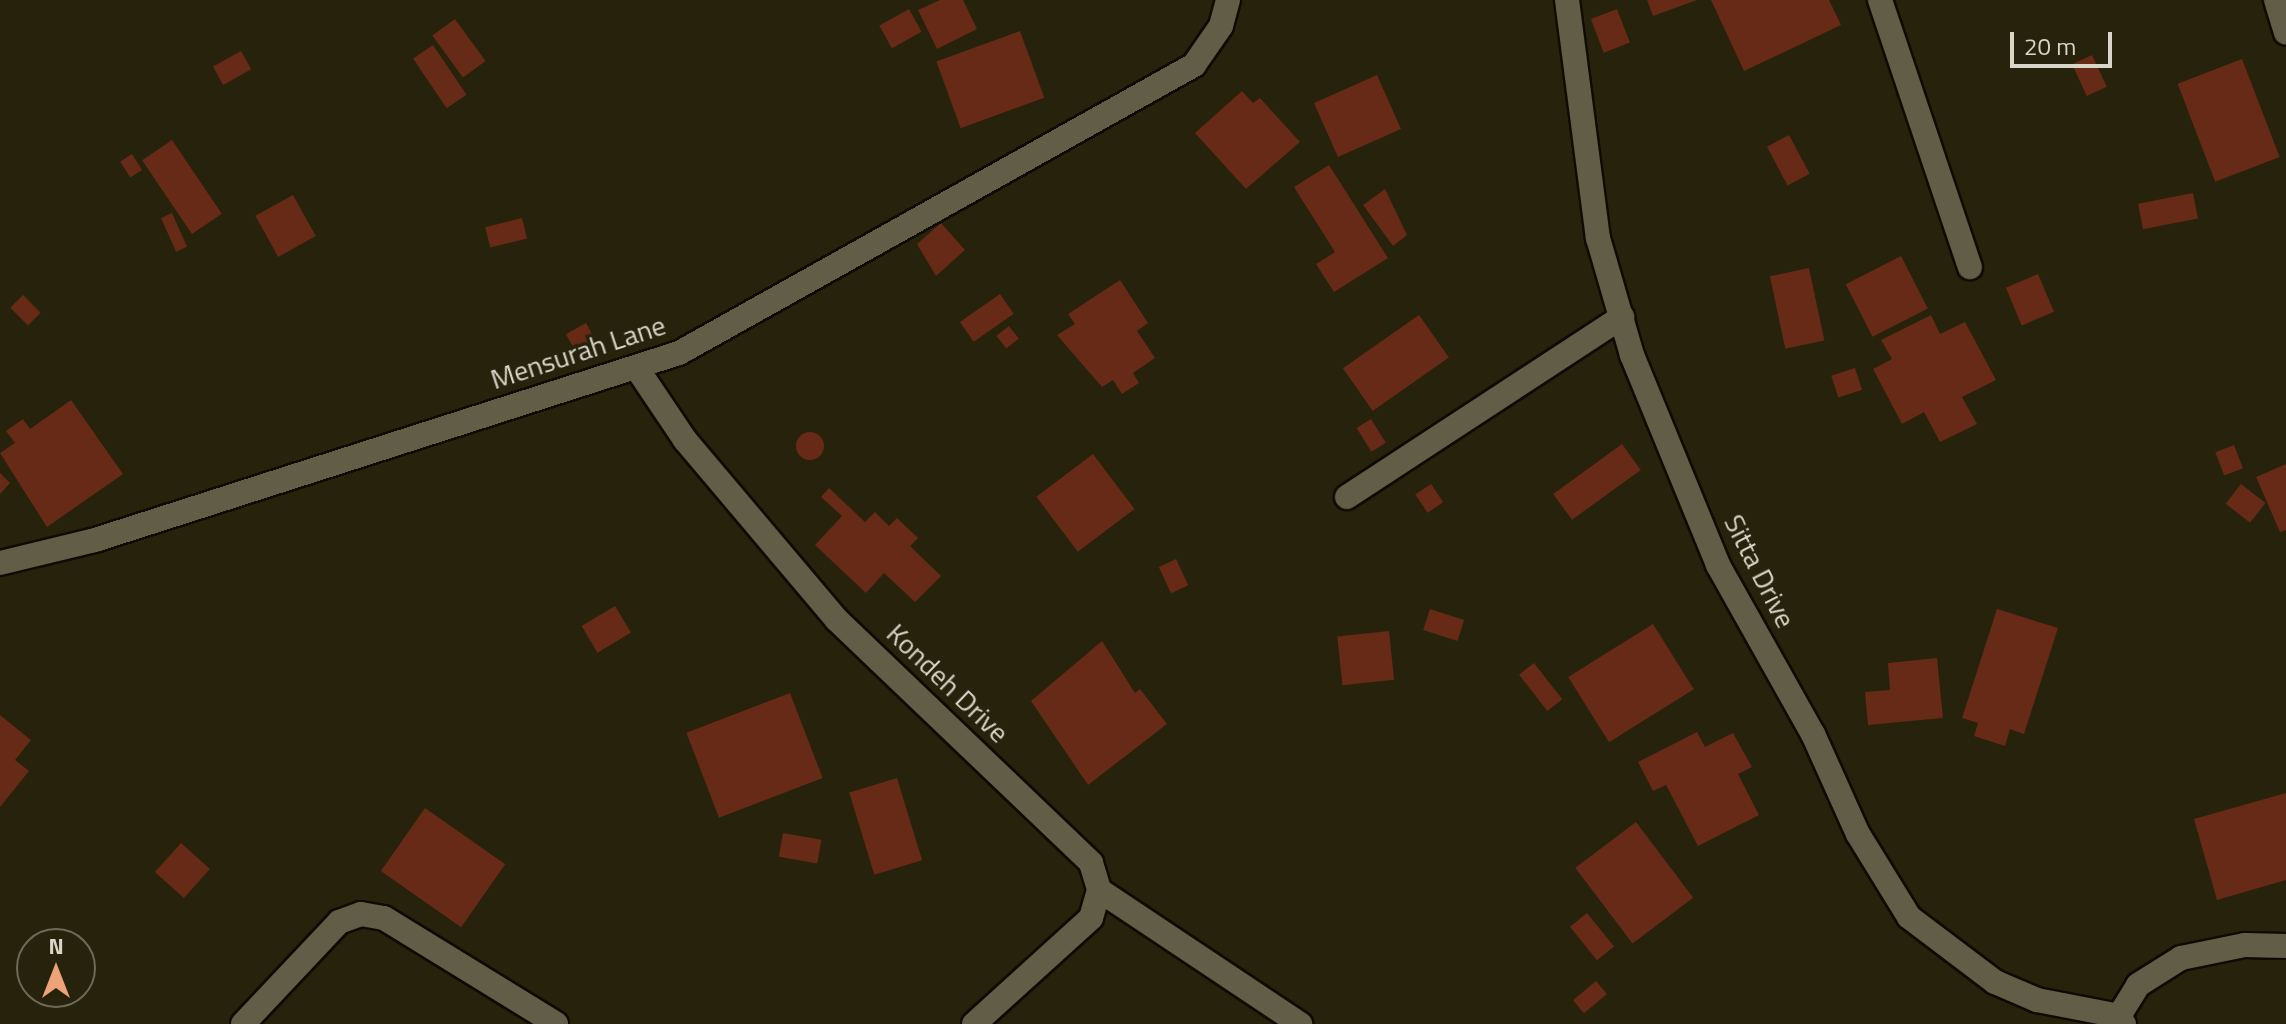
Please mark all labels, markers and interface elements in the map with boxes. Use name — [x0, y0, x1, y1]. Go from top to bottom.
scale bar — [2014, 16, 2116, 66]
text: 20 m — [2024, 28, 2076, 64]
street label: Mensurah Lane — [486, 308, 670, 396]
street label: Sitta Drive — [1717, 509, 1803, 633]
street label: Kondeh Drive — [880, 616, 1016, 750]
north arrow — [16, 928, 96, 1008]
text: N — [48, 929, 64, 963]

